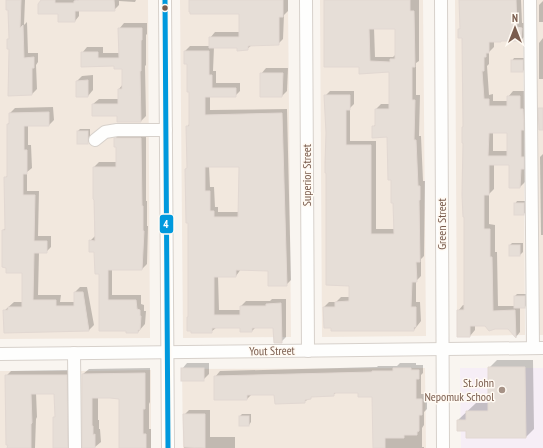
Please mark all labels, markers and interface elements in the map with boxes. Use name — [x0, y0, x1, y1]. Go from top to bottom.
unlabelled marker — [160, 3, 170, 13]
north arrow — [495, 8, 535, 48]
text: N — [512, 11, 518, 25]
street label: Superior Street — [299, 143, 314, 206]
street label: Green Street — [434, 197, 449, 250]
line badge: 4 — [159, 214, 174, 234]
text: 4 — [163, 217, 169, 231]
street label: Yout Street — [249, 343, 296, 358]
place label: St. John Nepomuk School — [424, 375, 494, 404]
marker: St. John Nepomuk School — [497, 385, 507, 395]

